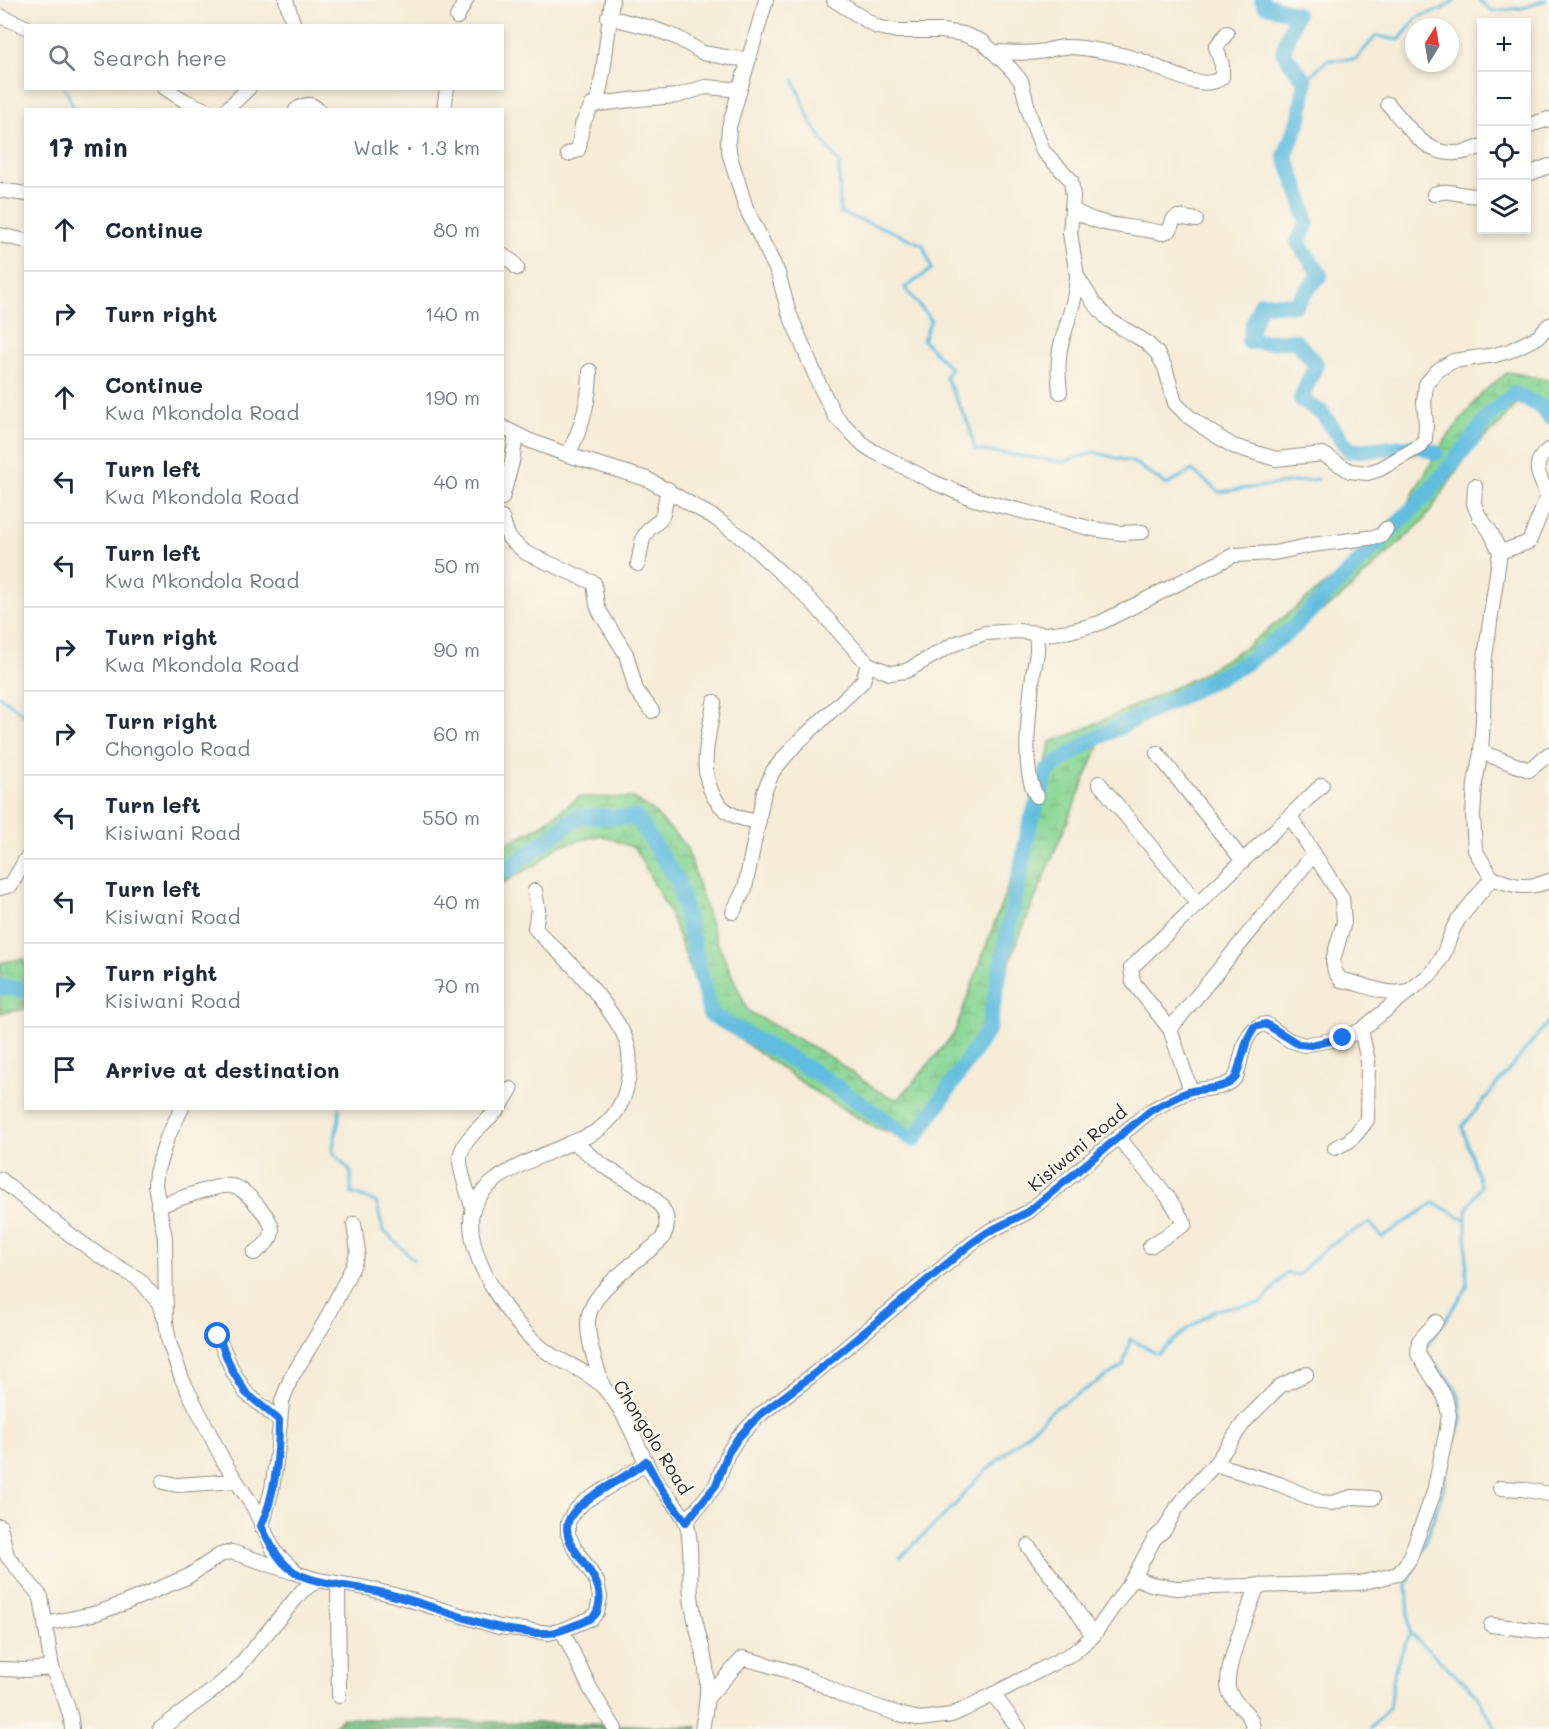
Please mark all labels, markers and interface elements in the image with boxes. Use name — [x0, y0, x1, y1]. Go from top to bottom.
north arrow — [1405, 18, 1459, 72]
map controls — [1477, 18, 1531, 234]
button: + — [1477, 18, 1531, 72]
search box — [24, 24, 504, 90]
icon: search — [45, 41, 78, 74]
text: Search here — [93, 43, 227, 72]
button: − — [1477, 72, 1531, 126]
button: locate — [1477, 126, 1531, 180]
text: 17 min — [48, 130, 128, 164]
text: Walk · 1.3 km — [353, 134, 480, 160]
button: layers — [1477, 180, 1531, 234]
icon: ahead — [48, 213, 81, 246]
text: Continue — [105, 215, 203, 244]
text: 80 m — [433, 216, 480, 242]
icon: right — [48, 297, 81, 330]
text: Turn right — [105, 299, 217, 328]
text: 140 m — [425, 300, 480, 326]
text: Continue — [105, 370, 203, 399]
icon: ahead — [48, 381, 81, 414]
text: 190 m — [425, 384, 480, 410]
text: Kwa Mkondola Road — [105, 399, 299, 425]
text: Turn left — [105, 454, 201, 483]
icon: left — [48, 465, 81, 498]
text: 40 m — [434, 468, 480, 494]
text: Kwa Mkondola Road — [105, 483, 299, 509]
text: Turn left — [105, 538, 201, 567]
icon: left — [48, 549, 81, 582]
text: 50 m — [434, 552, 480, 578]
text: Kwa Mkondola Road — [105, 567, 299, 593]
text: Turn right — [105, 622, 217, 651]
icon: right — [48, 633, 81, 666]
text: 90 m — [434, 636, 480, 662]
text: Kwa Mkondola Road — [105, 651, 299, 677]
text: Turn right — [105, 706, 217, 735]
icon: right — [48, 717, 81, 750]
text: 60 m — [433, 720, 480, 746]
text: Chongolo Road — [105, 735, 250, 761]
text: Turn left — [105, 790, 201, 819]
icon: left — [48, 801, 81, 834]
text: 550 m — [422, 804, 480, 830]
text: Kisiwani Road — [105, 819, 241, 845]
text: Turn left — [105, 874, 201, 903]
icon: left — [48, 885, 81, 918]
text: 40 m — [434, 888, 480, 914]
text: Kisiwani Road — [105, 903, 241, 929]
text: Turn right — [105, 958, 217, 987]
icon: right — [48, 969, 81, 1002]
text: 70 m — [434, 972, 480, 998]
text: Kisiwani Road — [105, 987, 241, 1013]
route end — [1329, 1024, 1355, 1050]
icon: arrive — [48, 1053, 81, 1086]
text: Arrive at destination — [105, 1055, 340, 1084]
street label: Kisiwani Road — [1023, 1100, 1131, 1196]
route start — [204, 1322, 230, 1348]
street label: Chongolo Road — [608, 1375, 698, 1499]

